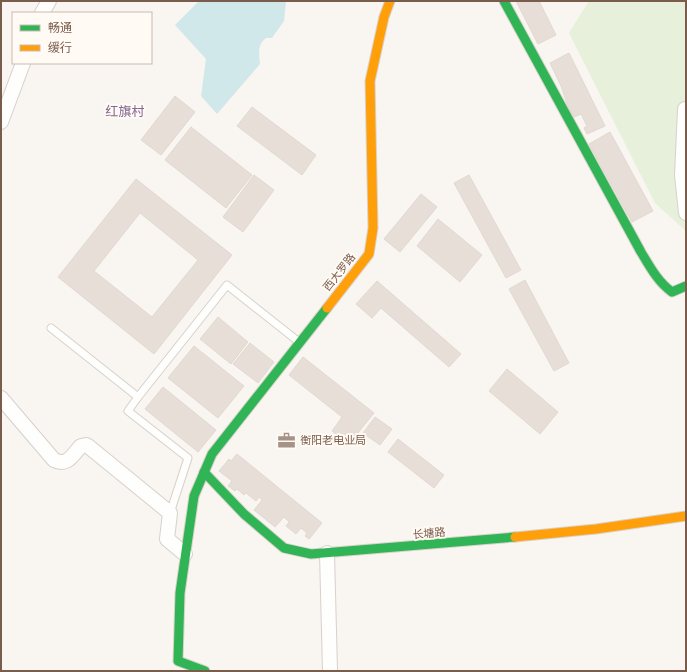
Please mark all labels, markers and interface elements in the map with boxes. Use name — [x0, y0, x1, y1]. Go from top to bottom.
legend — [12, 12, 152, 64]
text: 畅通 — [48, 21, 72, 35]
text: 缓行 — [48, 41, 72, 55]
district label: 红旗村 — [105, 104, 145, 119]
street label: 西大罗路 — [321, 251, 358, 294]
office icon: 衡阳老电业局 — [277, 430, 297, 450]
place label: 衡阳老电业局 — [300, 434, 366, 447]
street label: 长塘路 — [412, 526, 446, 541]

